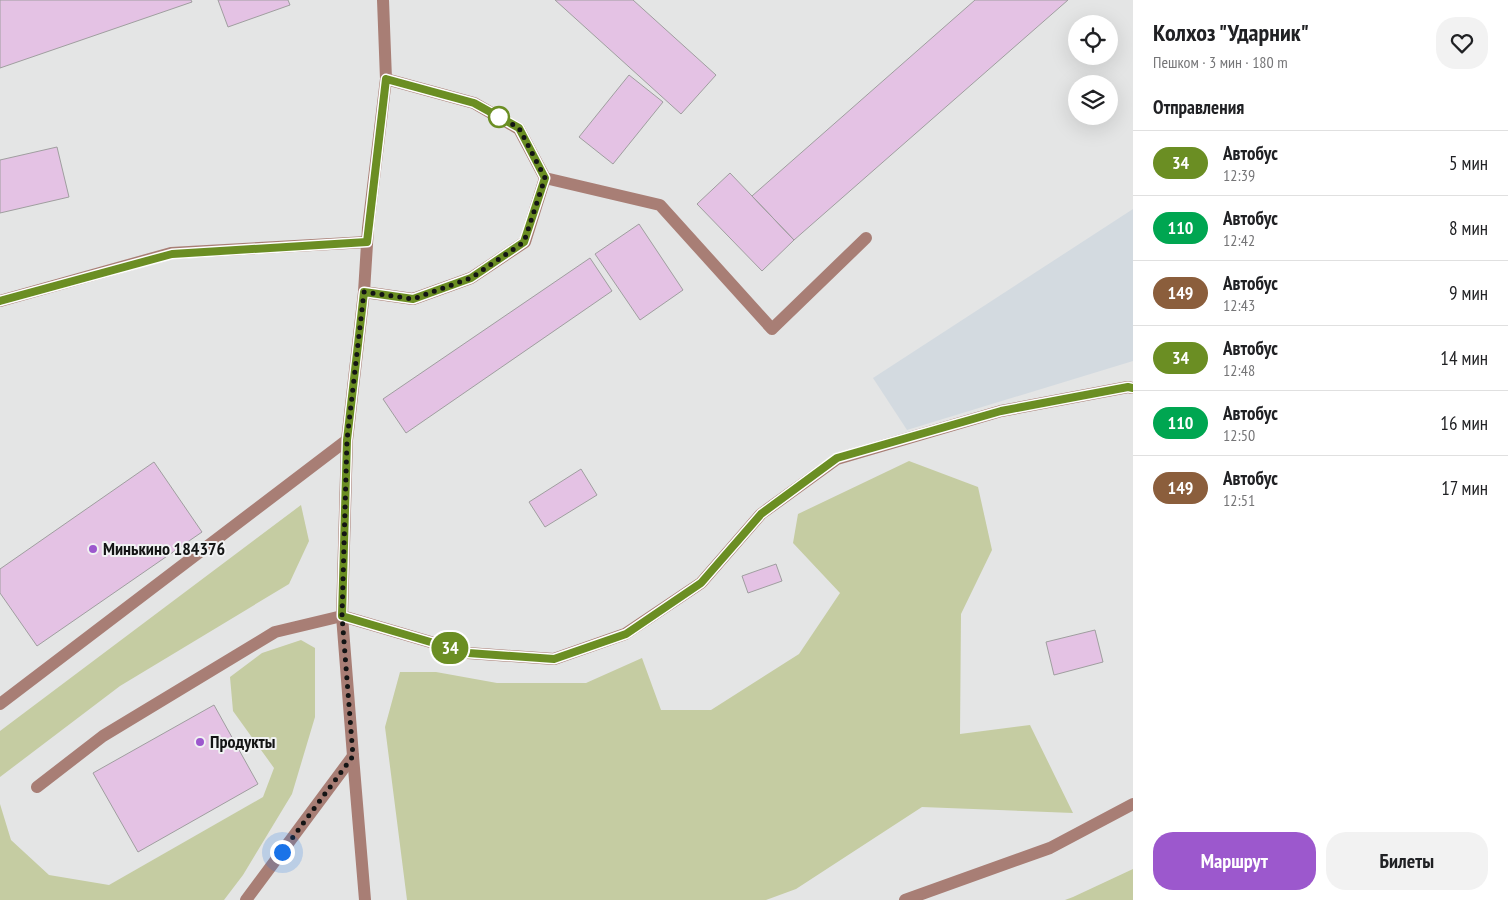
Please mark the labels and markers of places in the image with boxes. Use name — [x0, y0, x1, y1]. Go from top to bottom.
unlabelled marker — [488, 106, 510, 128]
place label: Минькино 184376 — [103, 537, 225, 560]
marker: Минькино 184376 — [87, 543, 99, 555]
place label: Продукты — [210, 730, 275, 753]
marker: Продукты — [194, 736, 206, 748]

